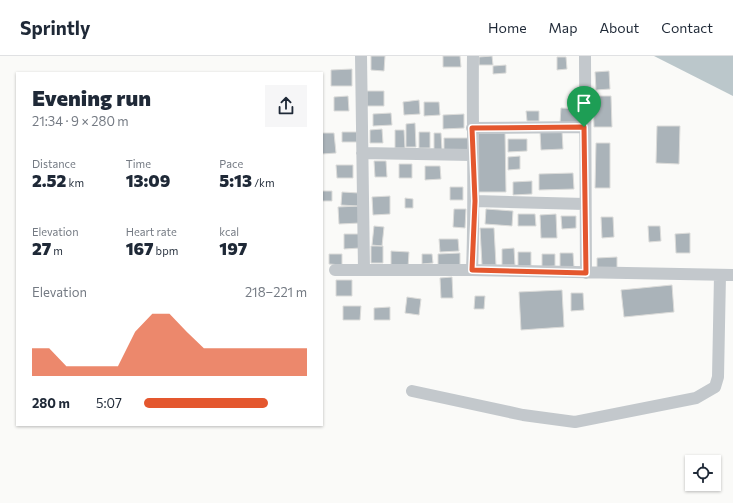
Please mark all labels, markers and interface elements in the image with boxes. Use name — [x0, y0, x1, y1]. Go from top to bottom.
text: Sprintly — [20, 16, 90, 39]
text: Home — [488, 19, 527, 36]
text: Map — [549, 19, 577, 36]
text: About — [599, 19, 639, 36]
text: Contact — [661, 19, 713, 36]
text: Evening run — [32, 84, 151, 111]
button: share — [265, 85, 307, 127]
pin — [567, 86, 601, 127]
icon: arrive — [573, 92, 595, 114]
text: 21:34 · 9 × 280 m — [32, 113, 129, 129]
text: Distance — [32, 157, 76, 170]
text: Time — [126, 157, 151, 170]
text: Pace — [219, 157, 243, 170]
text: 2.52 — [32, 170, 66, 191]
text: 13:09 — [126, 170, 170, 191]
text: 5:13 — [219, 170, 252, 191]
text: km — [66, 176, 84, 189]
text: /km — [252, 176, 275, 189]
text: Elevation — [32, 225, 78, 238]
text: Heart rate — [126, 225, 177, 238]
text: kcal — [219, 225, 239, 238]
text: 27 — [32, 238, 51, 259]
text: 167 — [126, 238, 154, 259]
text: 197 — [219, 238, 247, 259]
text: m — [51, 244, 63, 257]
text: bpm — [154, 244, 178, 257]
text: Elevation — [32, 284, 87, 300]
text: 218–221 m — [245, 284, 307, 300]
text: 280 m — [32, 395, 70, 411]
text: 5:07 — [96, 395, 122, 411]
map controls — [685, 455, 721, 491]
button: locate — [685, 455, 721, 491]

